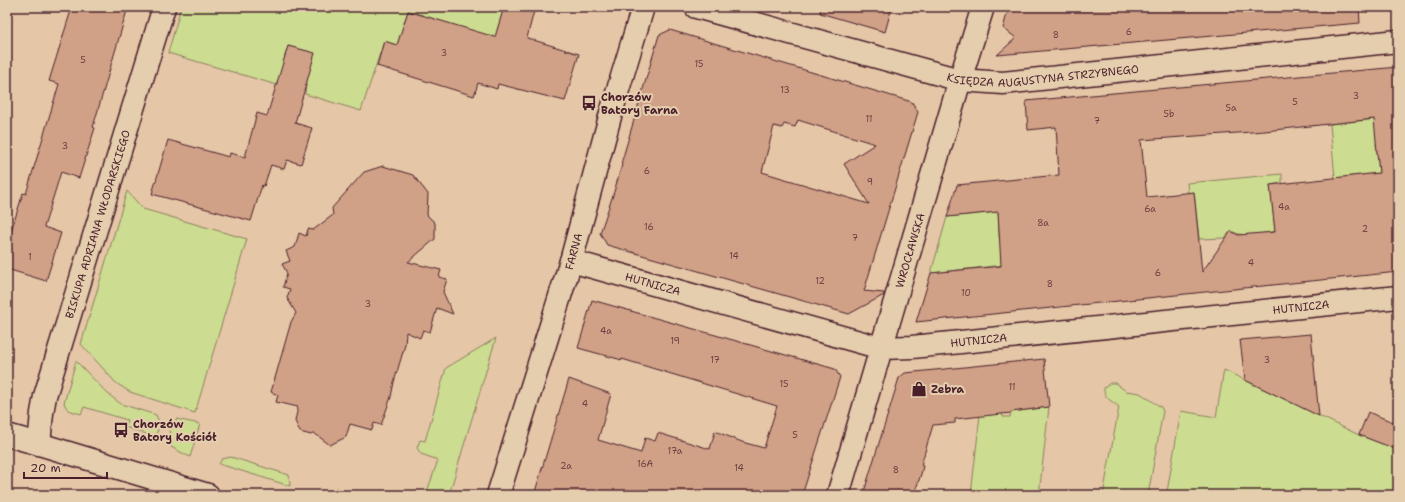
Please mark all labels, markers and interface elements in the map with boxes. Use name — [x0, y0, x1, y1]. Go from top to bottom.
house number: 6 — [1126, 26, 1132, 38]
house number: 8 — [1053, 29, 1059, 41]
house number: 3 — [441, 47, 447, 59]
house number: 5 — [80, 54, 86, 66]
house number: 15 — [694, 58, 704, 70]
street label: KSIĘDZA AUGUSTYNA STRZYBNEGO — [945, 61, 1140, 91]
house number: 13 — [780, 84, 790, 96]
place label: Chorzów Batory Farna — [601, 90, 678, 118]
house number: 3 — [1353, 90, 1359, 102]
bus stop icon: Chorzów Batory Farna — [580, 94, 598, 112]
house number: 5 — [1292, 96, 1298, 108]
house number: 5a — [1225, 102, 1237, 114]
house number: 5b — [1164, 108, 1174, 120]
house number: 11 — [865, 113, 873, 125]
house number: 7 — [1094, 115, 1100, 127]
street label: BISKUPA ADRIANA WŁODARSKIEGO — [62, 128, 133, 320]
house number: 3 — [62, 140, 68, 152]
house number: 6 — [644, 165, 650, 177]
house number: 9 — [867, 176, 873, 188]
house number: 4a — [1278, 201, 1290, 213]
house number: 6a — [1144, 203, 1156, 215]
street label: WROCŁAWSKA — [892, 211, 928, 290]
house number: 8a — [1037, 217, 1049, 229]
house number: 16 — [644, 221, 654, 233]
house number: 2 — [1362, 223, 1368, 235]
street label: FARNA — [561, 231, 586, 272]
house number: 7 — [852, 232, 858, 244]
house number: 14 — [729, 250, 739, 262]
house number: 1 — [28, 251, 32, 263]
house number: 4 — [1248, 257, 1254, 269]
house number: 6 — [1155, 267, 1161, 279]
street label: HUTNICZA — [623, 269, 682, 299]
house number: 12 — [815, 275, 825, 287]
house number: 8 — [1047, 278, 1053, 290]
house number: 10 — [961, 287, 971, 299]
street label: HUTNICZA — [1272, 297, 1330, 317]
house number: 3 — [365, 298, 371, 310]
house number: 4a — [600, 325, 612, 337]
street label: HUTNICZA — [950, 330, 1008, 351]
house number: 19 — [670, 335, 680, 347]
house number: 17 — [710, 354, 720, 366]
house number: 3 — [1264, 354, 1270, 366]
house number: 15 — [779, 378, 789, 390]
shop icon: Zebra — [910, 380, 928, 398]
house number: 11 — [1008, 381, 1016, 393]
place label: Zebra — [931, 382, 965, 397]
house number: 4 — [582, 398, 588, 410]
place label: Chorzów Batory Kościół — [133, 417, 217, 445]
bus stop icon: Chorzów Batory Kościół — [112, 421, 130, 439]
house number: 5 — [792, 429, 798, 441]
house number: 17a — [668, 445, 683, 457]
scale bar — [24, 454, 107, 480]
house number: 16A — [637, 458, 654, 470]
text: 20 m — [30, 460, 61, 476]
house number: 2a — [560, 460, 572, 472]
house number: 14 — [734, 462, 744, 474]
house number: 8 — [893, 464, 899, 476]

